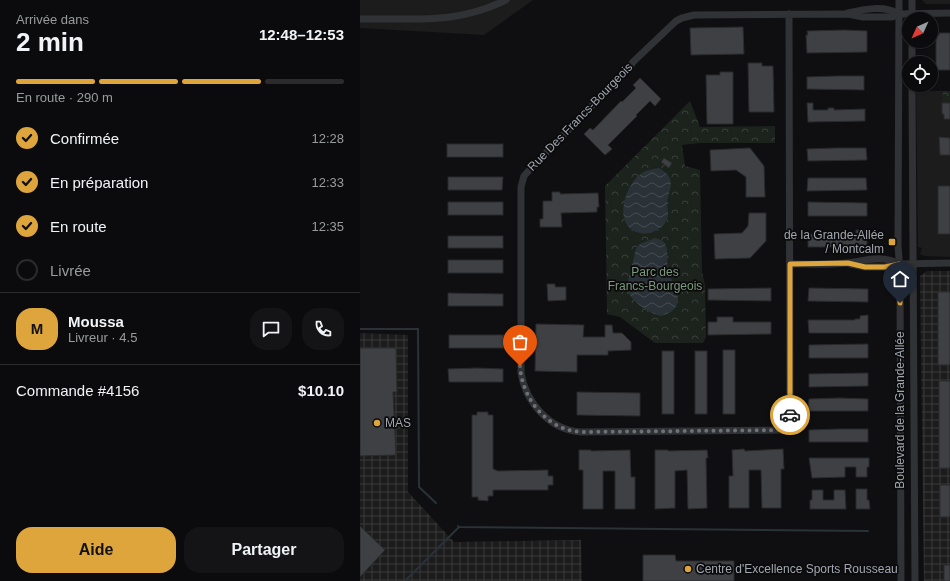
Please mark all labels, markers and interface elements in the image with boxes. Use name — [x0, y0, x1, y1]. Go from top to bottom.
text: Arrivée dans — [16, 12, 89, 27]
north arrow — [902, 12, 938, 48]
map controls — [902, 12, 938, 92]
text: 12:48–12:53 — [259, 26, 344, 43]
text: 2 min — [16, 27, 84, 57]
button: locate — [902, 56, 938, 92]
street label: Rue Des Francs-Bourgeois — [525, 60, 635, 174]
text: En route · 290 m — [16, 90, 113, 105]
icon: check — [16, 127, 38, 149]
text: Confirmée — [50, 130, 119, 147]
text: 12:28 — [311, 131, 344, 146]
icon: check — [16, 171, 38, 193]
text: En préparation — [50, 174, 148, 191]
text: 12:33 — [311, 175, 344, 190]
icon: check — [16, 215, 38, 237]
text: En route — [50, 218, 107, 235]
text: 12:35 — [311, 219, 344, 234]
place label: de la Grande-Allée / Montcalm — [784, 228, 884, 256]
marker: de la Grande-Allée / Montcalm — [887, 237, 897, 247]
text: Livrée — [50, 262, 91, 279]
pin — [883, 262, 917, 303]
park label: Parc des Francs-Bourgeois — [608, 265, 702, 293]
icon: home — [889, 268, 911, 290]
button: chat — [250, 308, 292, 350]
button: phone — [302, 308, 344, 350]
text: Moussa — [68, 313, 124, 330]
text: M — [31, 320, 43, 337]
pin — [503, 325, 537, 366]
text: Livreur · 4.5 — [68, 330, 137, 345]
icon: bag — [509, 331, 531, 353]
street label: Boulevard de la Grande-Allée — [893, 331, 907, 489]
text: Commande #4156 — [16, 382, 139, 399]
text: $10.10 — [298, 382, 344, 399]
courier — [770, 395, 810, 435]
icon: car — [779, 404, 801, 426]
place label: MAS — [385, 416, 411, 430]
marker: MAS — [372, 418, 382, 428]
button: Aide — [16, 527, 176, 573]
button: Partager — [184, 527, 344, 573]
place label: Centre d'Excellence Sports Rousseau — [696, 562, 898, 576]
marker: Centre d'Excellence Sports Rousseau — [683, 564, 693, 574]

